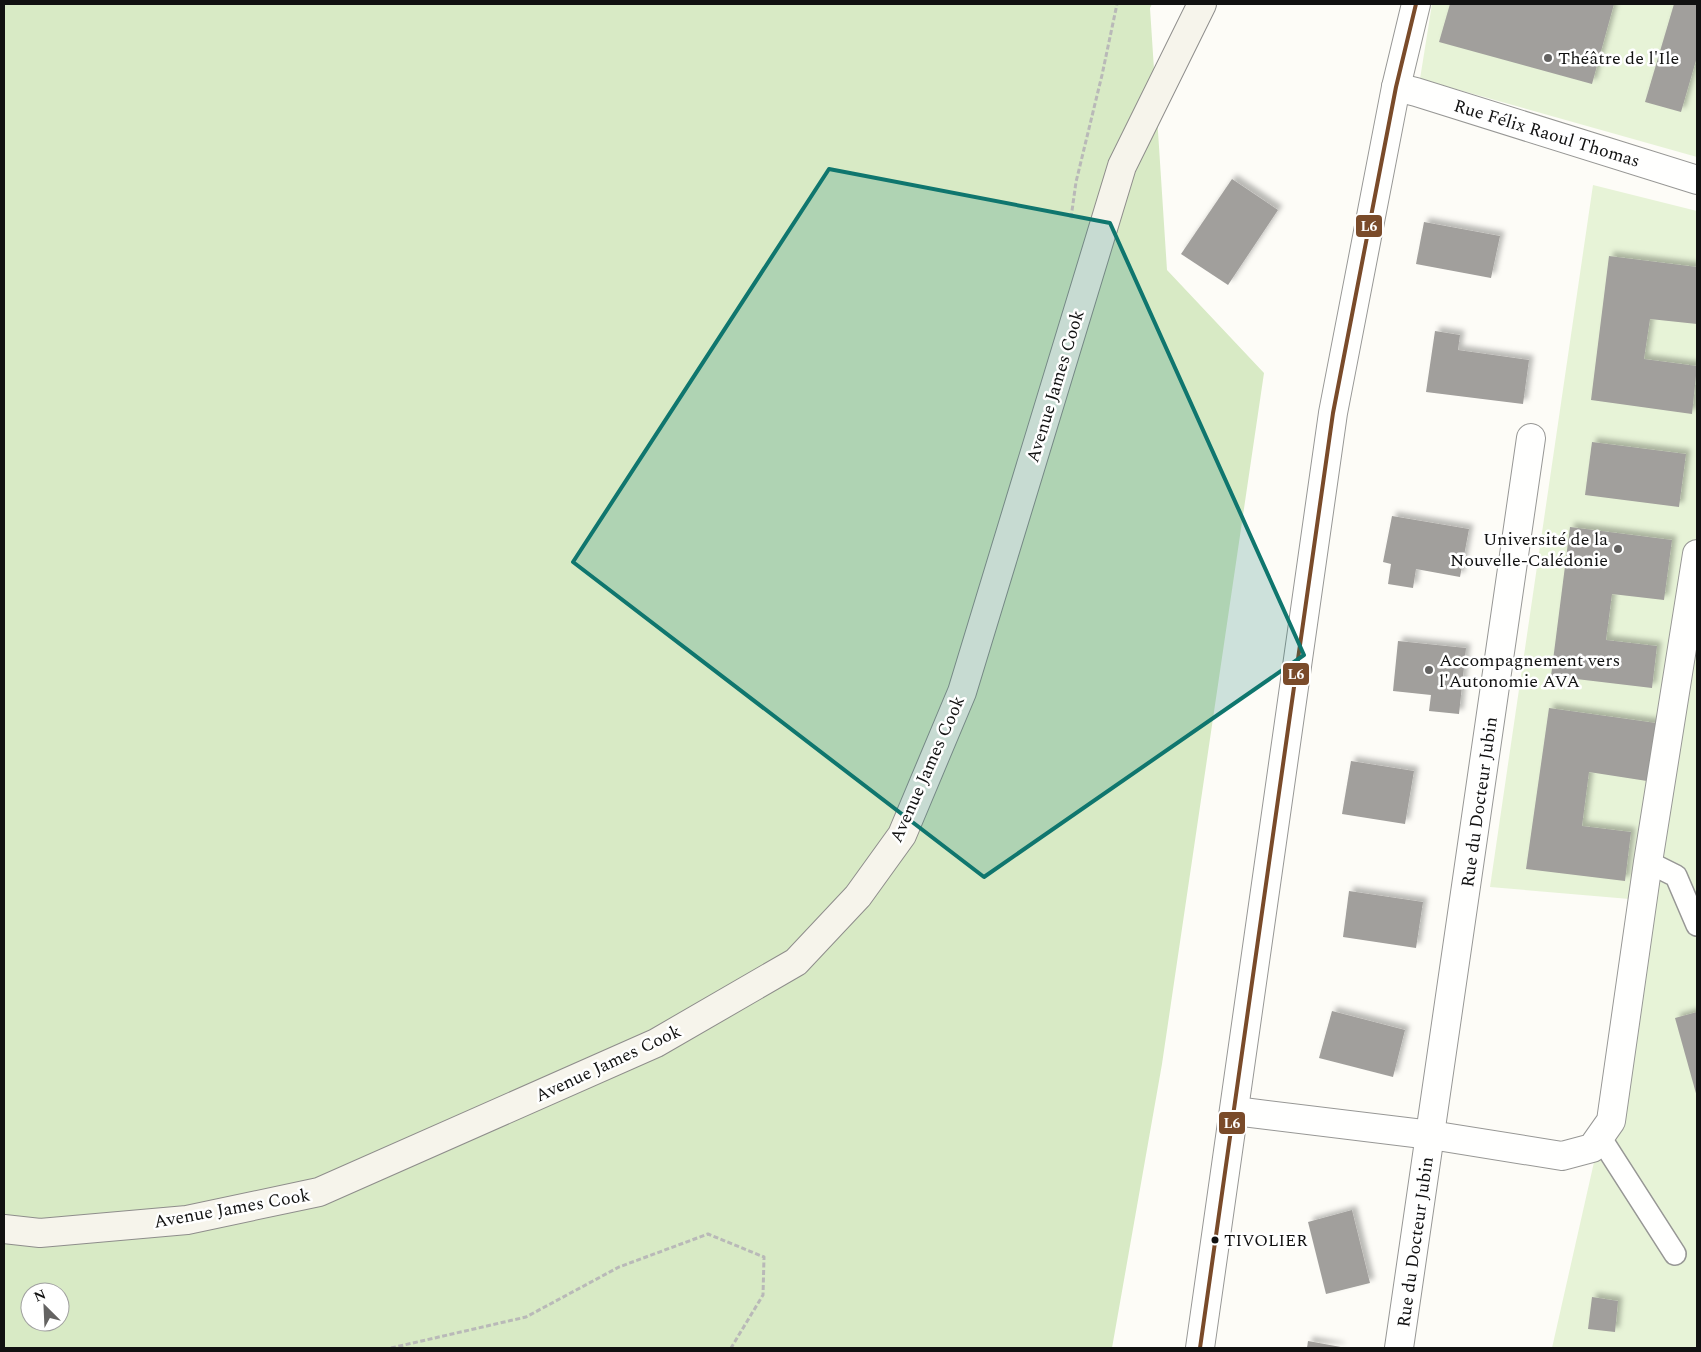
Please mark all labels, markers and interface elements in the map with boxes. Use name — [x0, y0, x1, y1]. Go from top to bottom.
place label: Théâtre de l'Ile — [1558, 45, 1679, 72]
marker: Théâtre de l'Ile — [1542, 52, 1554, 64]
street label: Rue Félix Raoul Thomas — [1450, 92, 1643, 175]
line badge: L6 — [1355, 214, 1383, 238]
text: L6 — [1361, 216, 1378, 237]
street label: Avenue James Cook — [1019, 307, 1092, 466]
place label: Université de la Nouvelle-Calédonie — [1450, 526, 1608, 574]
marker: Université de la Nouvelle-Calédonie — [1612, 543, 1624, 555]
place label: Accompagnement vers l'Autonomie AVA — [1439, 647, 1620, 695]
line badge: L6 — [1282, 662, 1310, 686]
text: L6 — [1288, 664, 1305, 685]
marker: Accompagnement vers l'Autonomie AVA — [1423, 664, 1435, 676]
street label: Avenue James Cook — [883, 691, 972, 847]
street label: Rue du Docteur Jubin — [1454, 715, 1505, 889]
street label: Avenue James Cook — [531, 1018, 686, 1109]
line badge: L6 — [1218, 1111, 1246, 1135]
text: L6 — [1224, 1113, 1241, 1134]
street label: Rue du Docteur Jubin — [1390, 1155, 1441, 1329]
street label: Avenue James Cook — [152, 1181, 312, 1236]
place label: TIVOLIER — [1224, 1228, 1308, 1254]
marker: TIVOLIER — [1210, 1235, 1220, 1245]
north arrow — [20, 1282, 70, 1332]
text: N — [30, 1284, 49, 1307]

